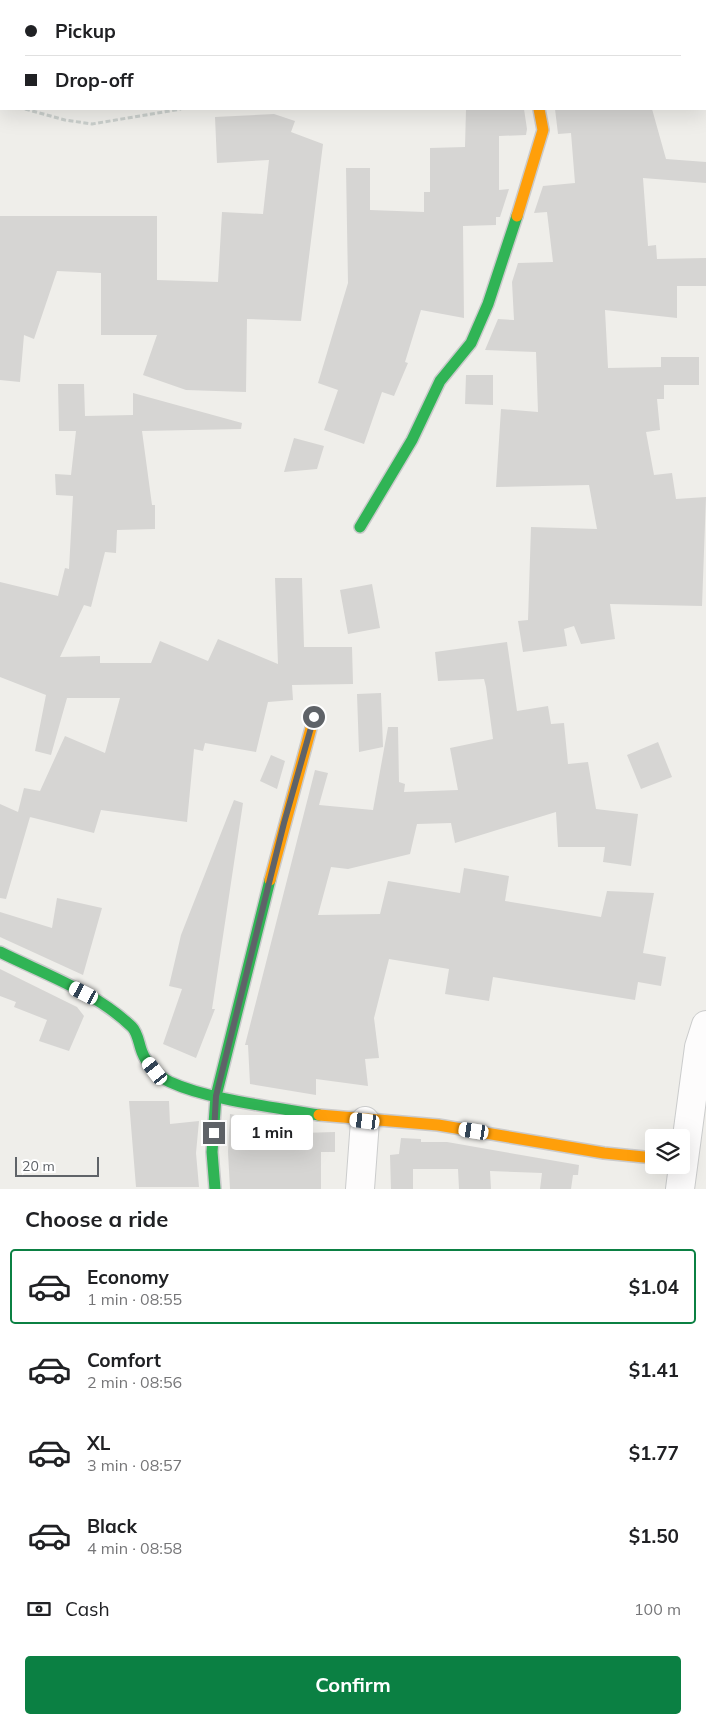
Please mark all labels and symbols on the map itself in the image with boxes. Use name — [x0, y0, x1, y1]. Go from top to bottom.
route start — [303, 706, 325, 728]
car — [67, 980, 100, 1006]
car — [139, 1055, 170, 1087]
car — [349, 1112, 380, 1130]
callout: 1 min — [232, 1116, 314, 1150]
car — [458, 1121, 489, 1141]
route end — [203, 1122, 225, 1144]
scale bar — [15, 1154, 99, 1177]

